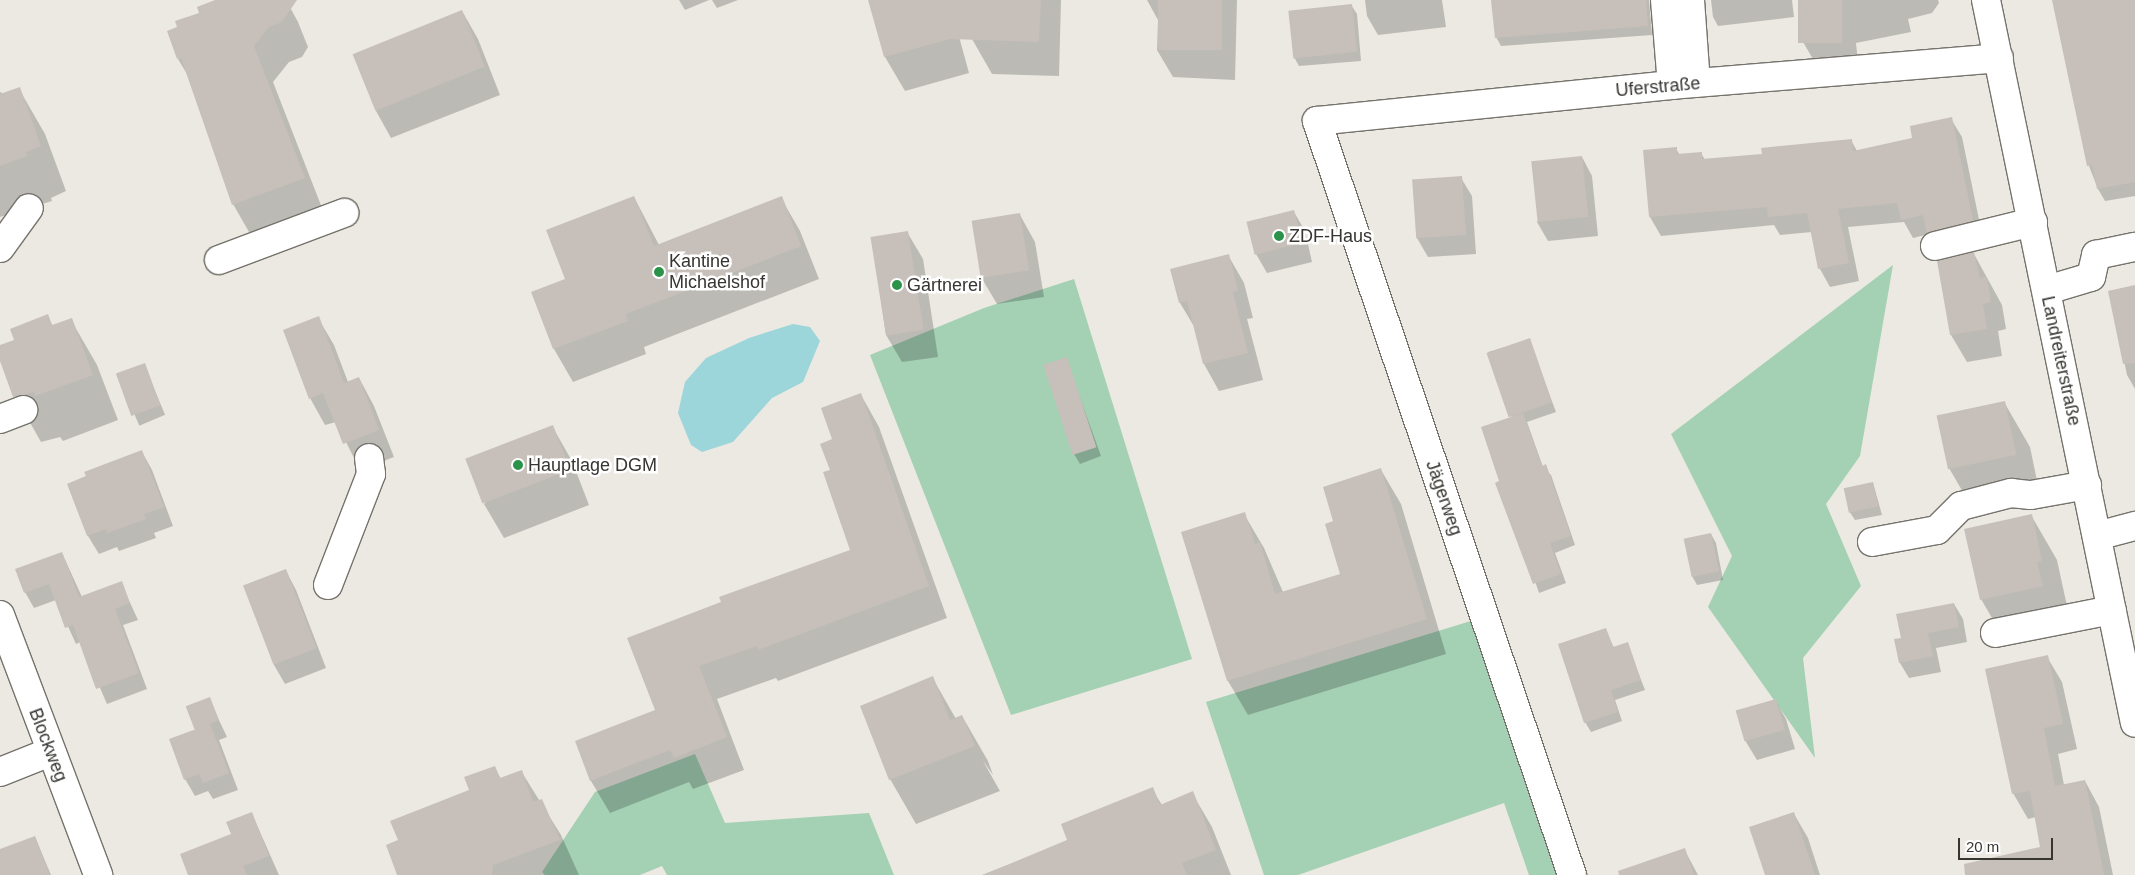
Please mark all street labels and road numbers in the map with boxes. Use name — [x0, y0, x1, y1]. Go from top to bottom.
street label: Uferstraße — [1615, 73, 1701, 101]
street label: Landreiterstraße — [2037, 294, 2085, 428]
street label: Jägerweg — [1421, 458, 1467, 538]
street label: Blockweg — [24, 705, 72, 785]

